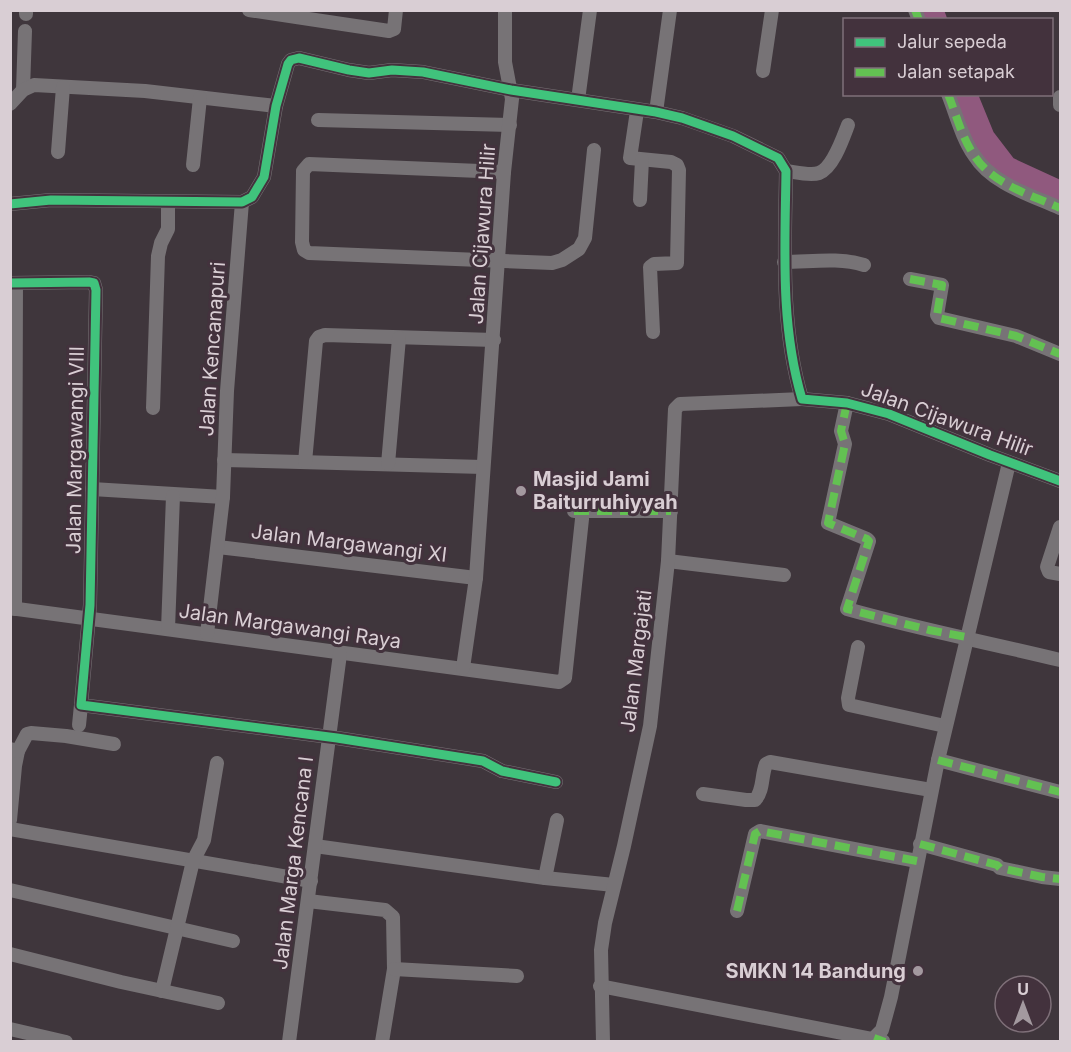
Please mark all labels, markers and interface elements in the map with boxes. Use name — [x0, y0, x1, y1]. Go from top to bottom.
legend — [843, 18, 1053, 96]
text: Jalur sepeda — [897, 31, 1007, 52]
text: Jalan setapak — [897, 61, 1015, 82]
street label: Jalan Cijawura Hilir — [464, 142, 500, 325]
street label: Jalan Kencanapuri — [194, 261, 230, 437]
street label: Jalan Margawangi VIII — [61, 346, 89, 554]
street label: Jalan Cijawura Hilir — [858, 377, 1037, 461]
place label: Masjid Jami Baiturruhiyyah — [533, 467, 678, 514]
marker: Masjid Jami Baiturruhiyyah — [514, 484, 528, 498]
street label: Jalan Margawangi XI — [250, 519, 448, 567]
street label: Jalan Margajati — [615, 588, 657, 734]
street label: Jalan Margawangi Raya — [177, 599, 403, 653]
street label: Jalan Marga Kencana I — [268, 755, 318, 971]
place label: SMKN 14 Bandung — [726, 959, 906, 983]
marker: SMKN 14 Bandung — [911, 964, 925, 978]
north arrow — [993, 974, 1053, 1034]
text: U — [1017, 979, 1029, 999]

